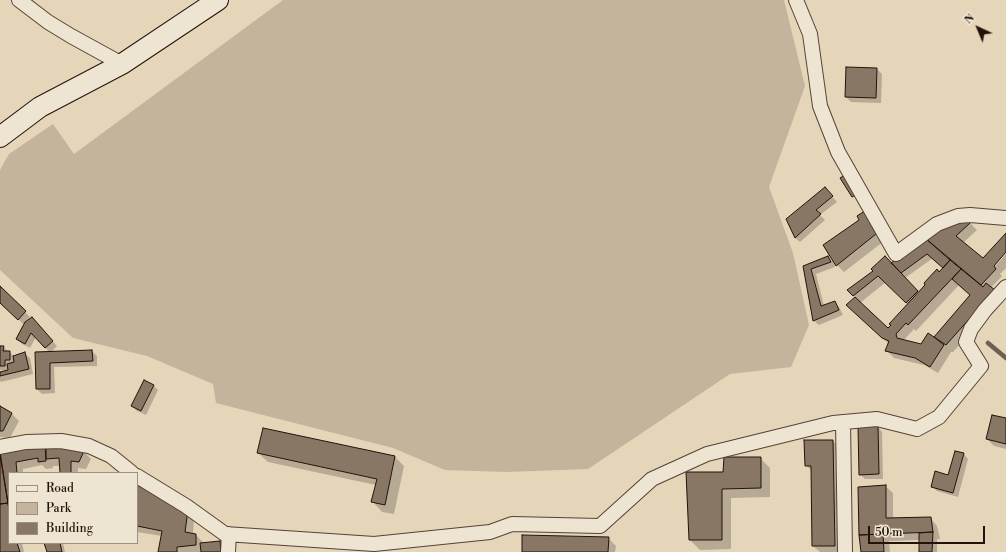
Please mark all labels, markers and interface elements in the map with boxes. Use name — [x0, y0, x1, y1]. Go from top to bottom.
north arrow — [958, 8, 998, 48]
text: N — [962, 11, 978, 27]
legend — [8, 472, 138, 544]
text: Road — [46, 481, 74, 496]
text: Park — [46, 501, 71, 516]
scale bar — [870, 518, 987, 544]
text: Building — [46, 521, 93, 536]
text: 50 m — [875, 525, 903, 540]

